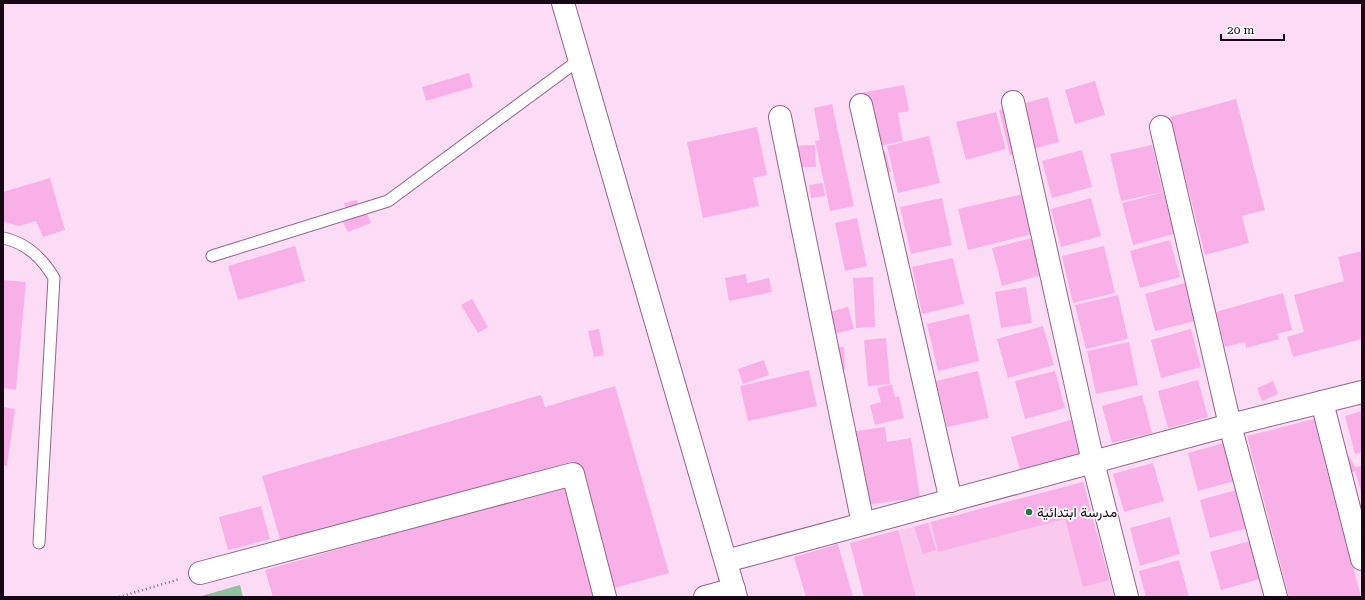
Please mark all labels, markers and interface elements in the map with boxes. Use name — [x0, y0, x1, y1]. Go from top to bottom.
scale bar — [1221, 16, 1284, 42]
text: 20 m — [1227, 23, 1254, 37]
place label: مدرسة ابتدائية — [1037, 504, 1117, 521]
marker: مدرسة ابتدائية — [1024, 507, 1034, 517]

